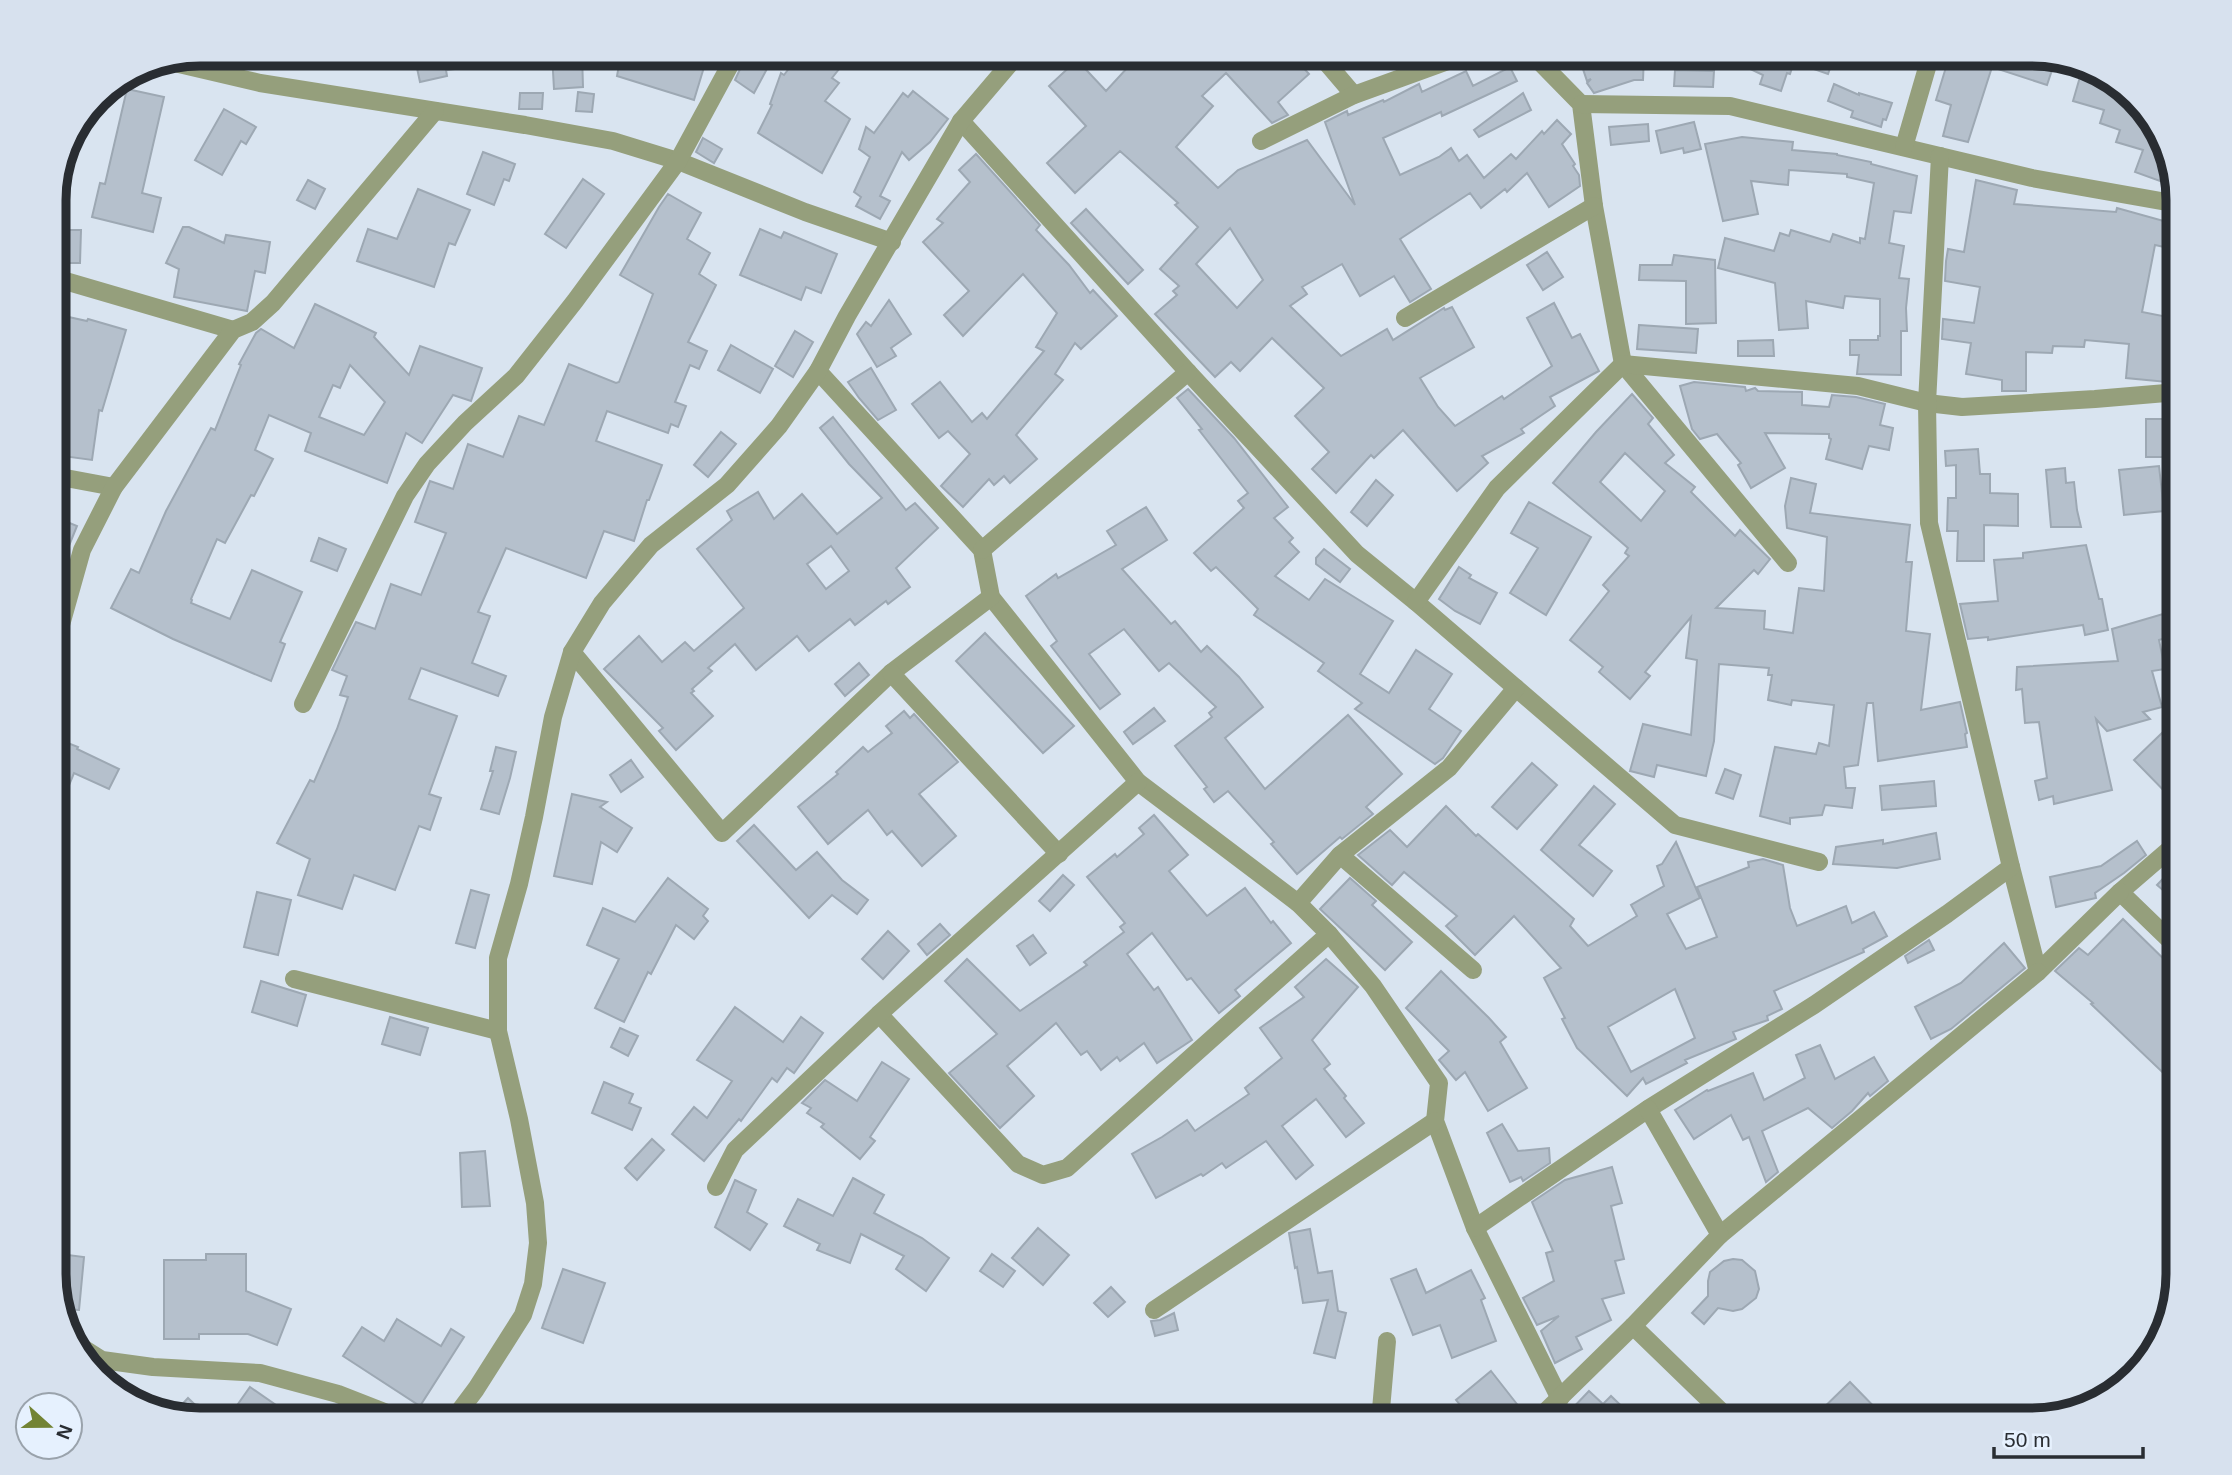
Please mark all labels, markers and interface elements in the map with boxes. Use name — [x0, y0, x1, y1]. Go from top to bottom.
north arrow — [14, 1391, 84, 1461]
scale bar — [1994, 1416, 2143, 1460]
text: N — [52, 1422, 77, 1442]
text: 50 m — [2004, 1428, 2051, 1451]

